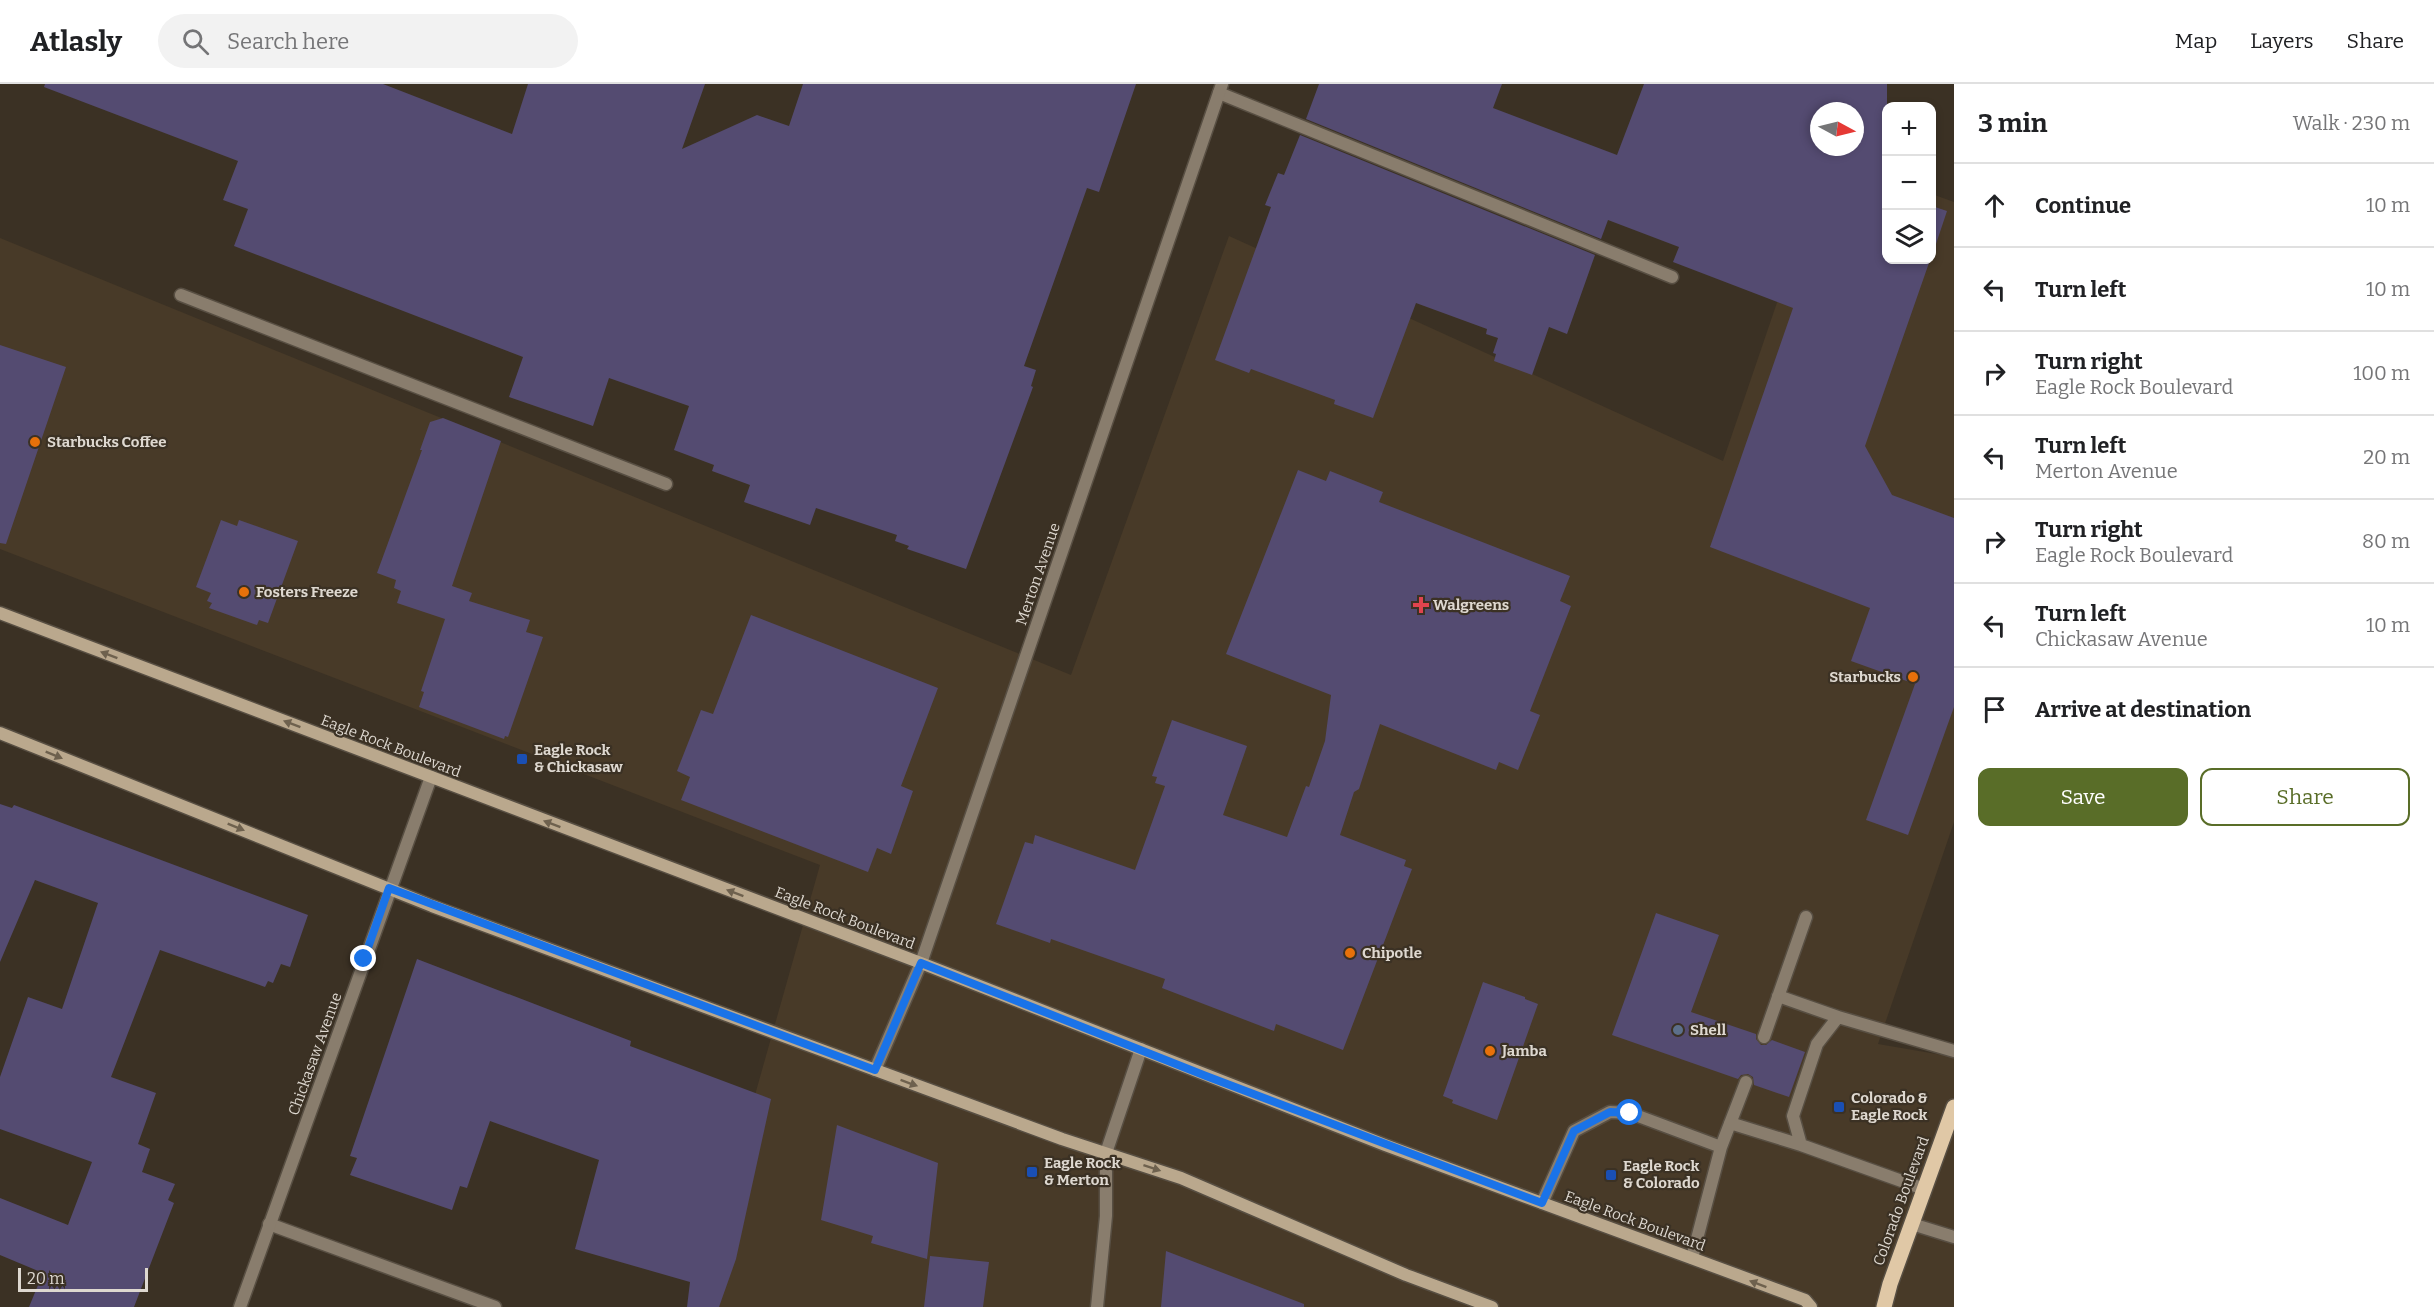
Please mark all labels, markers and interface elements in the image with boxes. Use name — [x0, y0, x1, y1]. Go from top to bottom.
search box — [158, 14, 578, 68]
text: Atlasly — [30, 25, 122, 58]
icon: search — [179, 25, 212, 58]
text: Search here — [227, 28, 349, 55]
text: Map — [2175, 28, 2217, 54]
text: Layers — [2250, 28, 2314, 54]
text: Share — [2347, 28, 2404, 54]
north arrow — [1810, 102, 1864, 156]
map controls — [1882, 102, 1936, 264]
button: + — [1882, 102, 1936, 156]
text: 3 min — [1978, 108, 2047, 139]
text: Walk · 230 m — [2293, 111, 2410, 135]
button: − — [1882, 156, 1936, 210]
icon: ahead — [1978, 189, 2011, 222]
text: Continue — [2035, 192, 2131, 219]
text: 10 m — [2366, 193, 2410, 217]
button: layers — [1882, 210, 1936, 264]
icon: left — [1978, 273, 2011, 306]
text: Turn left — [2035, 276, 2127, 303]
text: 10 m — [2366, 277, 2410, 301]
text: Turn right — [2035, 348, 2143, 375]
icon: right — [1978, 357, 2011, 390]
text: 100 m — [2353, 361, 2410, 385]
text: Eagle Rock Boulevard — [2035, 375, 2233, 399]
text: Turn left — [2035, 432, 2127, 459]
place label: Starbucks Coffee — [47, 433, 166, 451]
marker: Starbucks Coffee — [28, 435, 42, 449]
icon: left — [1978, 441, 2011, 474]
text: 20 m — [2363, 445, 2410, 469]
text: Merton Avenue — [2035, 459, 2178, 483]
text: Turn right — [2035, 516, 2143, 543]
street label: Merton Avenue — [1012, 520, 1064, 628]
icon: right — [1978, 525, 2011, 558]
text: 80 m — [2362, 529, 2410, 553]
text: Eagle Rock Boulevard — [2035, 543, 2233, 567]
place label: Fosters Freeze — [256, 583, 358, 601]
marker: Fosters Freeze — [237, 585, 251, 599]
place label: Walgreens — [1433, 596, 1509, 614]
marker: Walgreens — [1414, 598, 1428, 612]
text: Turn left — [2035, 600, 2127, 627]
icon: left — [1978, 609, 2011, 642]
text: 10 m — [2366, 613, 2410, 637]
text: Chickasaw Avenue — [2035, 627, 2208, 651]
one-way arrow — [100, 649, 118, 659]
place label: Starbucks — [1829, 668, 1901, 686]
marker: Starbucks — [1906, 670, 1920, 684]
icon: arrive — [1978, 693, 2011, 726]
text: Arrive at destination — [2035, 696, 2251, 723]
street label: Eagle Rock Boulevard — [318, 711, 464, 781]
one-way arrow — [282, 719, 300, 729]
place label: Eagle Rock & Chickasaw — [534, 741, 623, 776]
one-way arrow — [46, 750, 64, 760]
marker: Eagle Rock & Chickasaw — [515, 752, 529, 766]
button: Save — [1978, 768, 2188, 826]
button: Share — [2200, 768, 2410, 826]
one-way arrow — [543, 818, 561, 828]
one-way arrow — [227, 822, 245, 832]
street label: Eagle Rock Boulevard — [772, 883, 918, 953]
one-way arrow — [725, 887, 743, 897]
place label: Chipotle — [1362, 944, 1422, 962]
route end — [350, 945, 376, 971]
marker: Chipotle — [1343, 946, 1357, 960]
street label: Chickasaw Avenue — [284, 990, 346, 1118]
place label: Shell — [1690, 1021, 1726, 1039]
marker: Shell — [1671, 1023, 1685, 1037]
place label: Jamba — [1501, 1042, 1547, 1060]
marker: Jamba — [1483, 1044, 1497, 1058]
one-way arrow — [900, 1078, 918, 1088]
place label: Colorado & Eagle Rock — [1851, 1089, 1928, 1124]
route start — [1616, 1099, 1642, 1125]
marker: Colorado & Eagle Rock — [1832, 1100, 1846, 1114]
street label: Colorado Boulevard — [1869, 1134, 1933, 1268]
place label: Eagle Rock & Merton — [1044, 1154, 1120, 1189]
place label: Eagle Rock & Colorado — [1623, 1157, 1700, 1192]
one-way arrow — [1143, 1164, 1161, 1174]
marker: Eagle Rock & Merton — [1025, 1165, 1039, 1179]
marker: Eagle Rock & Colorado — [1604, 1168, 1618, 1182]
street label: Eagle Rock Boulevard — [1562, 1187, 1708, 1255]
scale bar — [18, 1265, 148, 1292]
text: 20 m — [27, 1269, 64, 1288]
one-way arrow — [1749, 1279, 1767, 1288]

